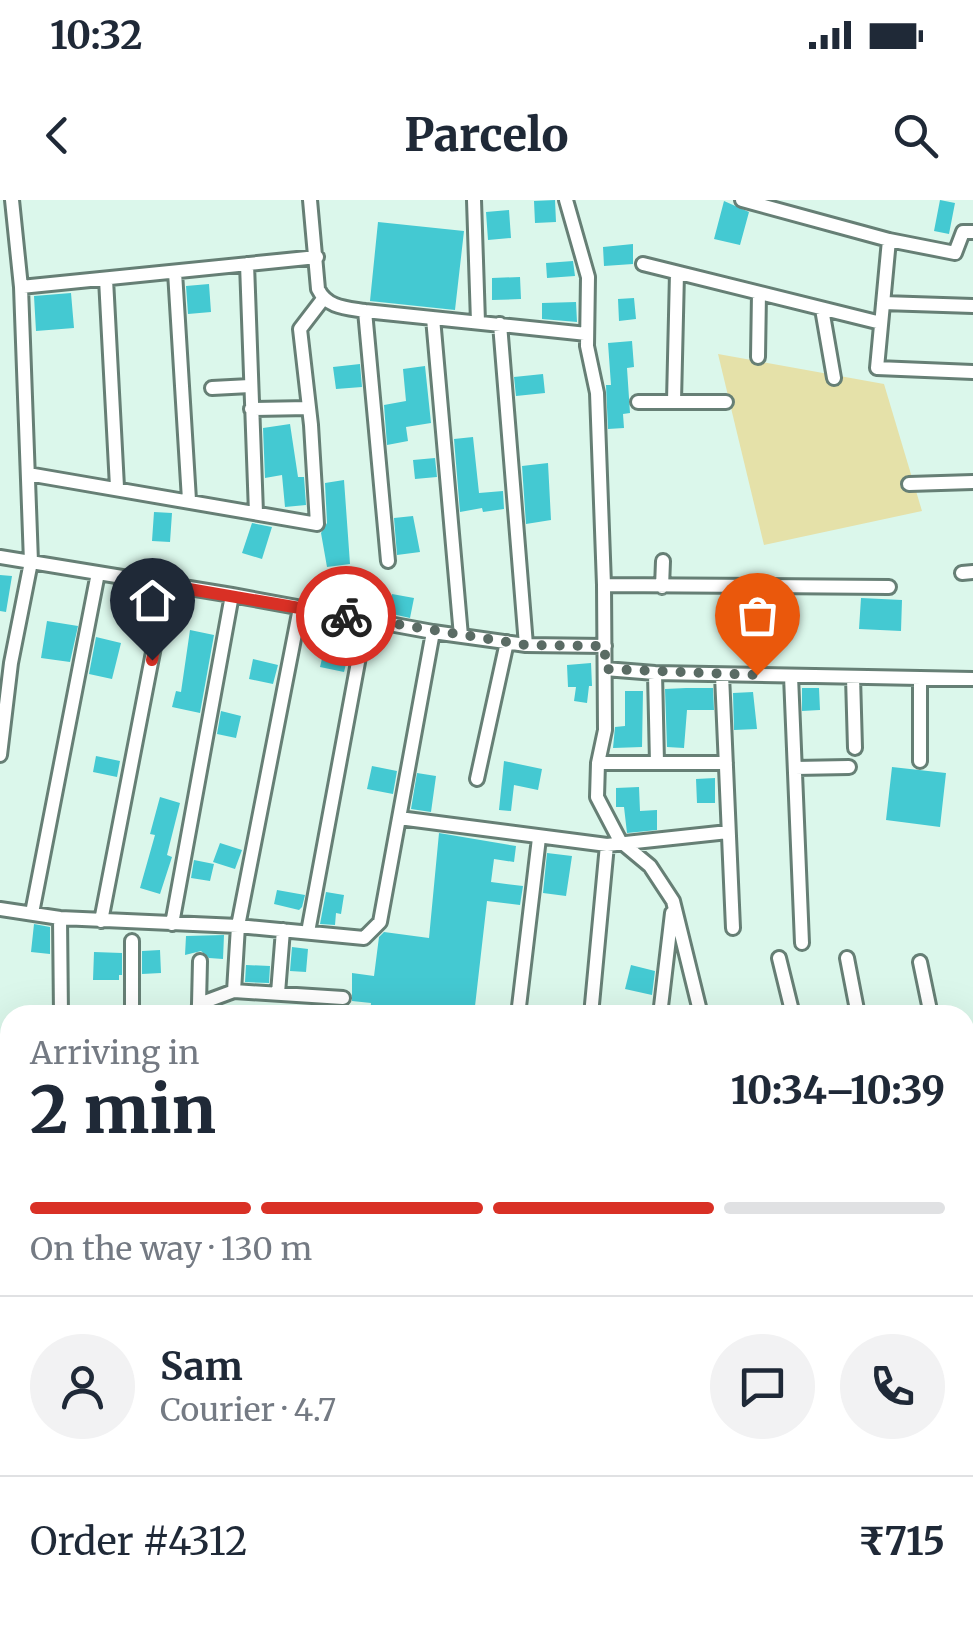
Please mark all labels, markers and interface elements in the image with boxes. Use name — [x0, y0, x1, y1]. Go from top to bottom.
text: 10:32 — [50, 12, 143, 59]
text: Parcelo — [404, 107, 569, 163]
icon: back — [30, 108, 85, 163]
icon: search — [888, 108, 943, 163]
pin — [110, 558, 195, 661]
courier — [296, 566, 396, 666]
icon: home — [125, 573, 180, 628]
pin — [715, 573, 800, 676]
icon: bag — [730, 588, 785, 643]
icon: bike — [319, 589, 374, 644]
text: Arriving in — [30, 1033, 199, 1073]
text: 10:34–10:39 — [731, 1067, 945, 1114]
text: 2 min — [30, 1069, 216, 1151]
text: On the way · 130 m — [30, 1229, 312, 1269]
button: person — [30, 1334, 135, 1439]
button: chat — [710, 1334, 815, 1439]
button: phone — [840, 1334, 945, 1439]
text: Sam — [160, 1343, 243, 1390]
text: Courier · 4.7 — [160, 1390, 336, 1430]
text: Order #4312 — [30, 1518, 248, 1565]
text: ₹715 — [858, 1518, 945, 1565]

